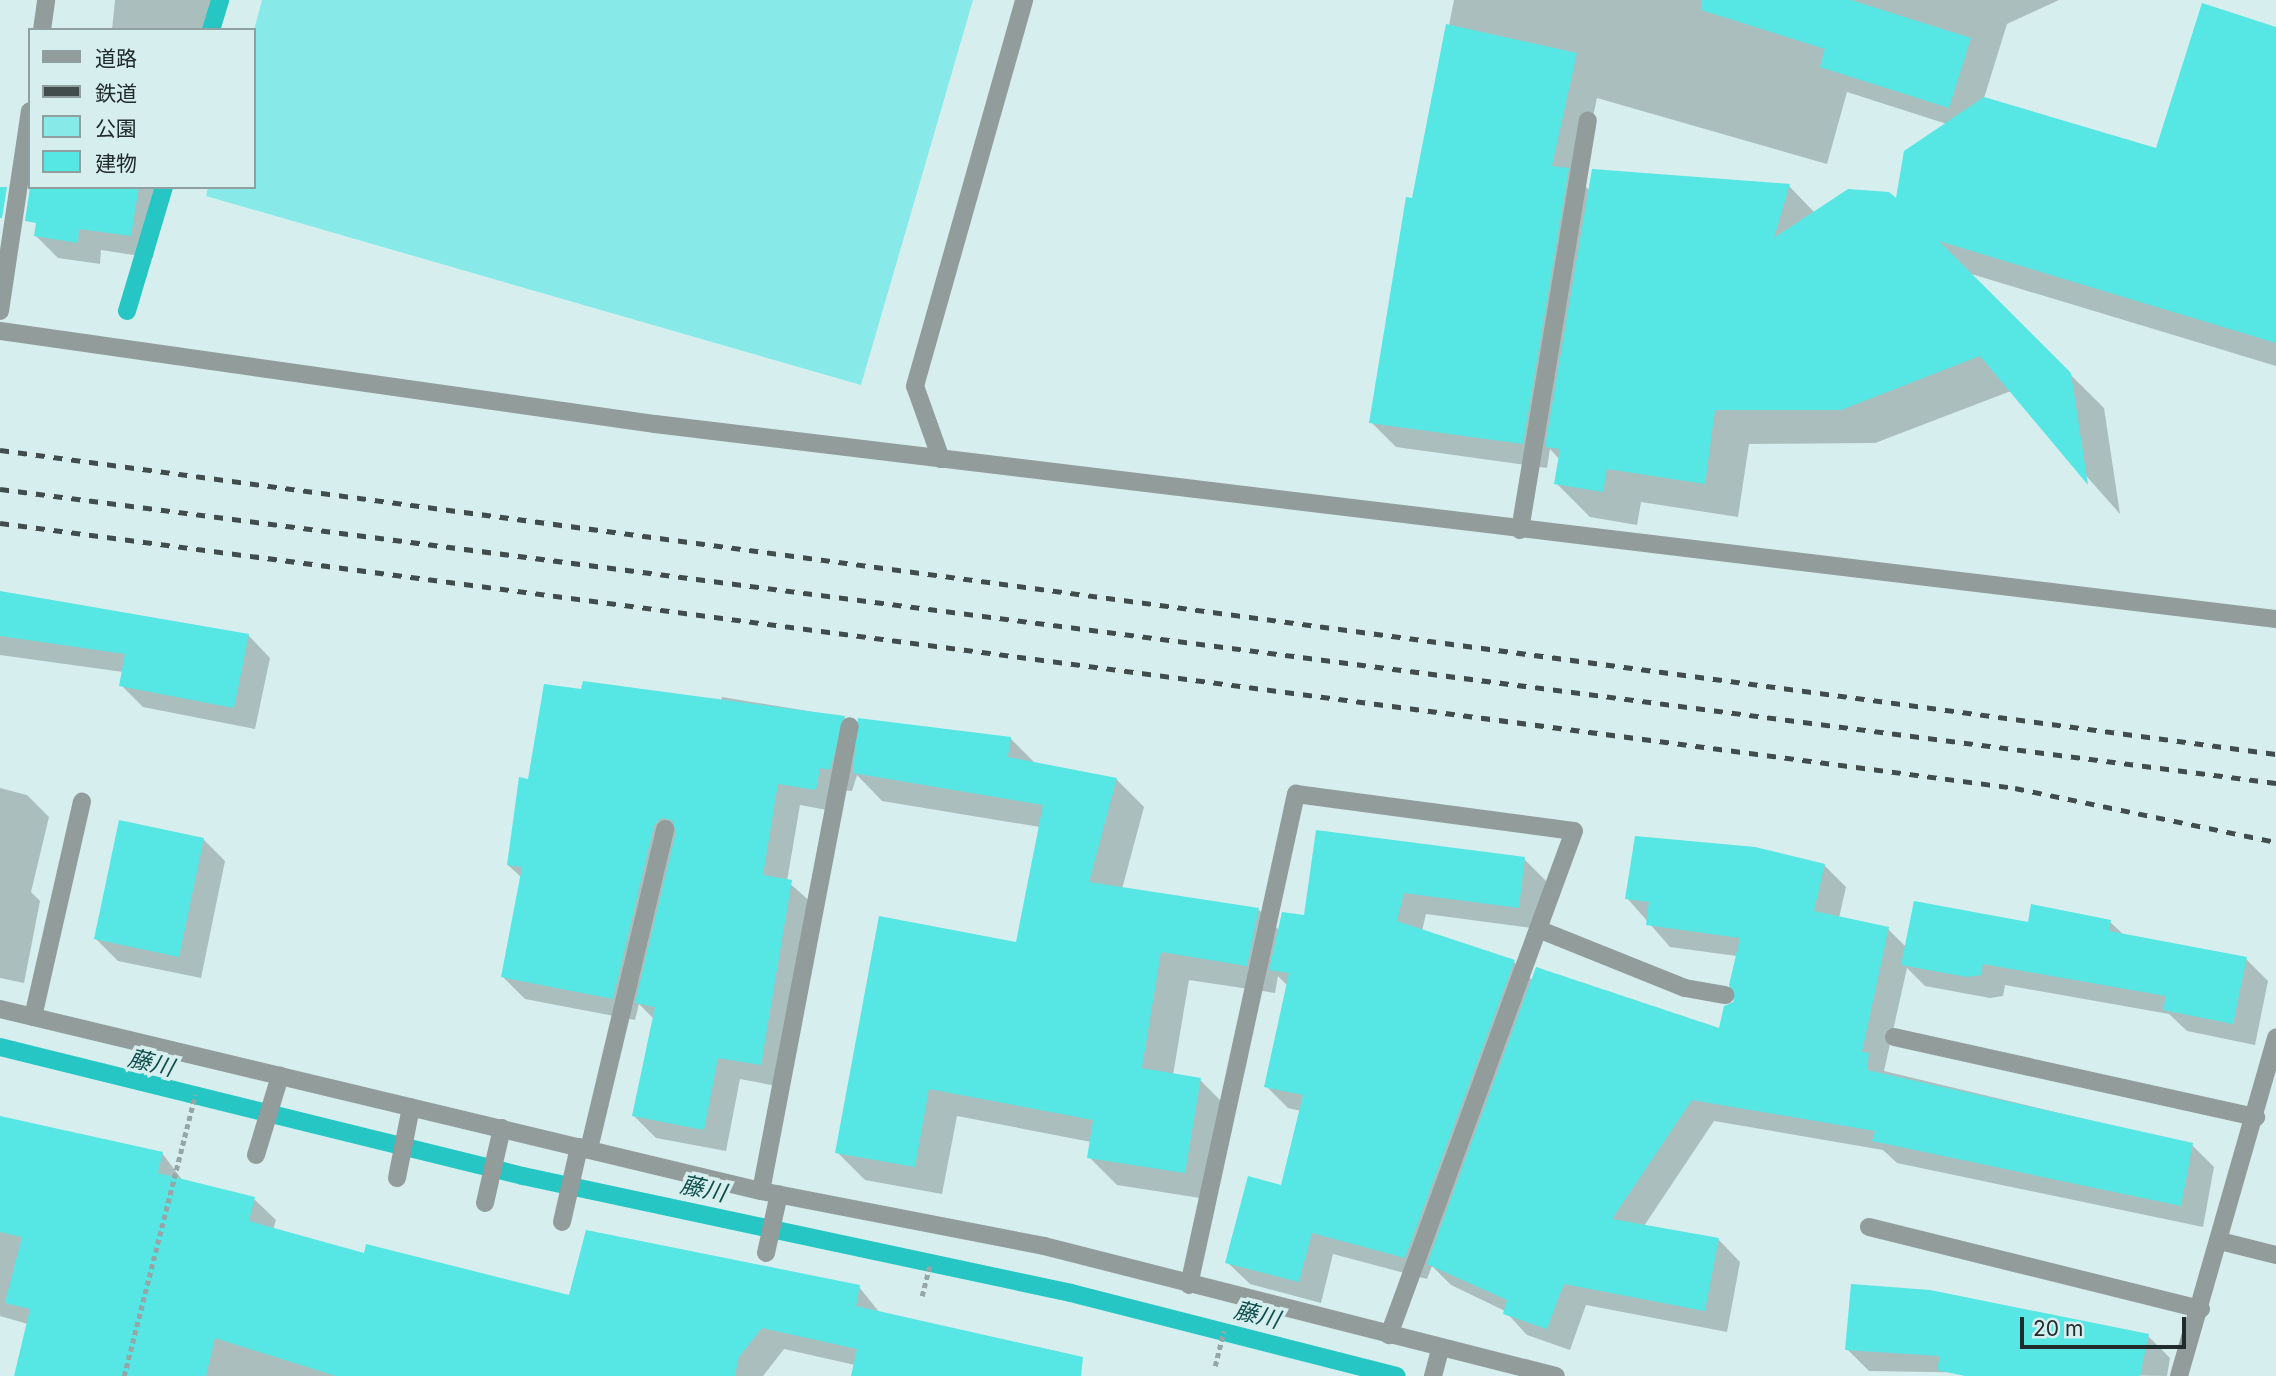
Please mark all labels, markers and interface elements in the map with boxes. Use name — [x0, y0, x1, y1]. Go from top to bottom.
legend — [28, 28, 256, 189]
text: 道路 — [95, 46, 137, 71]
text: 鉄道 — [95, 81, 137, 106]
text: 公園 — [95, 116, 137, 141]
text: 建物 — [95, 151, 137, 176]
water label: 藤川 — [125, 1044, 177, 1082]
water label: 藤川 — [678, 1171, 728, 1207]
water label: 藤川 — [1231, 1296, 1283, 1334]
scale bar — [2024, 1302, 2190, 1346]
text: 20 m — [2033, 1316, 2083, 1341]

